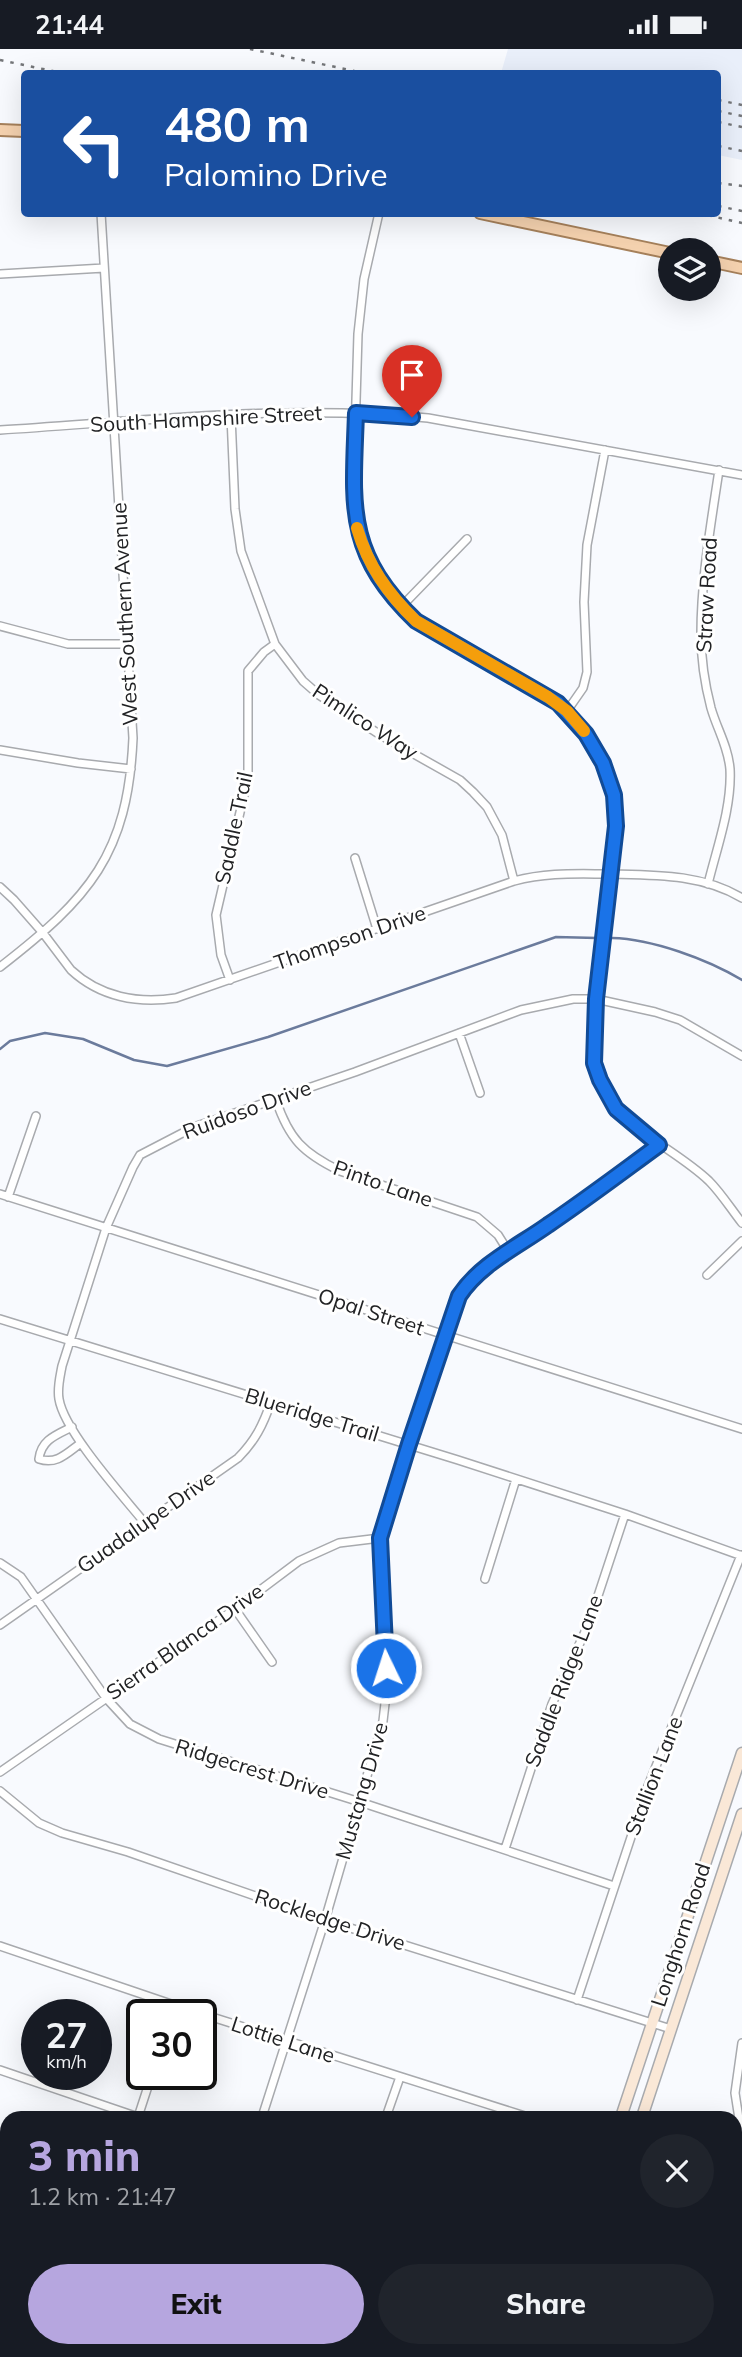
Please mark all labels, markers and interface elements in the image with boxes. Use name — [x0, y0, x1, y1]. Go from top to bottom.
text: 21:44 — [35, 8, 104, 41]
text: 480 m — [164, 93, 310, 154]
icon: left — [49, 98, 140, 189]
text: Palomino Drive — [164, 154, 388, 194]
map controls — [658, 238, 721, 301]
button: layers — [658, 238, 721, 301]
pin — [382, 345, 442, 417]
icon: arrive — [393, 356, 431, 394]
street label: South Hampshire Street — [89, 399, 323, 437]
street label: West Southern Avenue — [105, 502, 143, 726]
street label: Straw Road — [690, 537, 722, 653]
street label: Pimlico Way — [308, 677, 423, 765]
street label: Saddle Trail — [208, 769, 258, 886]
street label: Thompson Drive — [270, 899, 429, 975]
street label: Ruidoso Drive — [179, 1074, 314, 1144]
street label: Pinto Lane — [330, 1154, 436, 1212]
street label: Opal Street — [315, 1282, 428, 1340]
street label: Blueridge Trail — [242, 1381, 382, 1447]
street label: Guadalupe Drive — [71, 1464, 219, 1578]
street label: Sierra Blanca Drive — [101, 1577, 268, 1705]
street label: Saddle Ridge Lane — [518, 1591, 608, 1770]
position arrow — [349, 1631, 423, 1705]
street label: Stallion Lane — [618, 1712, 688, 1839]
street label: Mustang Drive — [329, 1719, 393, 1862]
street label: Ridgecrest Drive — [172, 1732, 332, 1804]
street label: Longhorn Road — [645, 1860, 716, 2010]
street label: Rockledge Drive — [252, 1882, 409, 1956]
speed limit sign: 30 — [126, 1999, 217, 2090]
street label: Lottie Lane — [228, 2010, 338, 2068]
text: 27 — [45, 2013, 88, 2057]
text: km/h — [46, 2050, 87, 2073]
text: 3 min — [28, 2129, 141, 2182]
button: close — [640, 2134, 714, 2208]
text: 1.2 km · 21:47 — [28, 2182, 177, 2211]
button: Exit — [28, 2264, 364, 2344]
button: Share — [378, 2264, 714, 2344]

